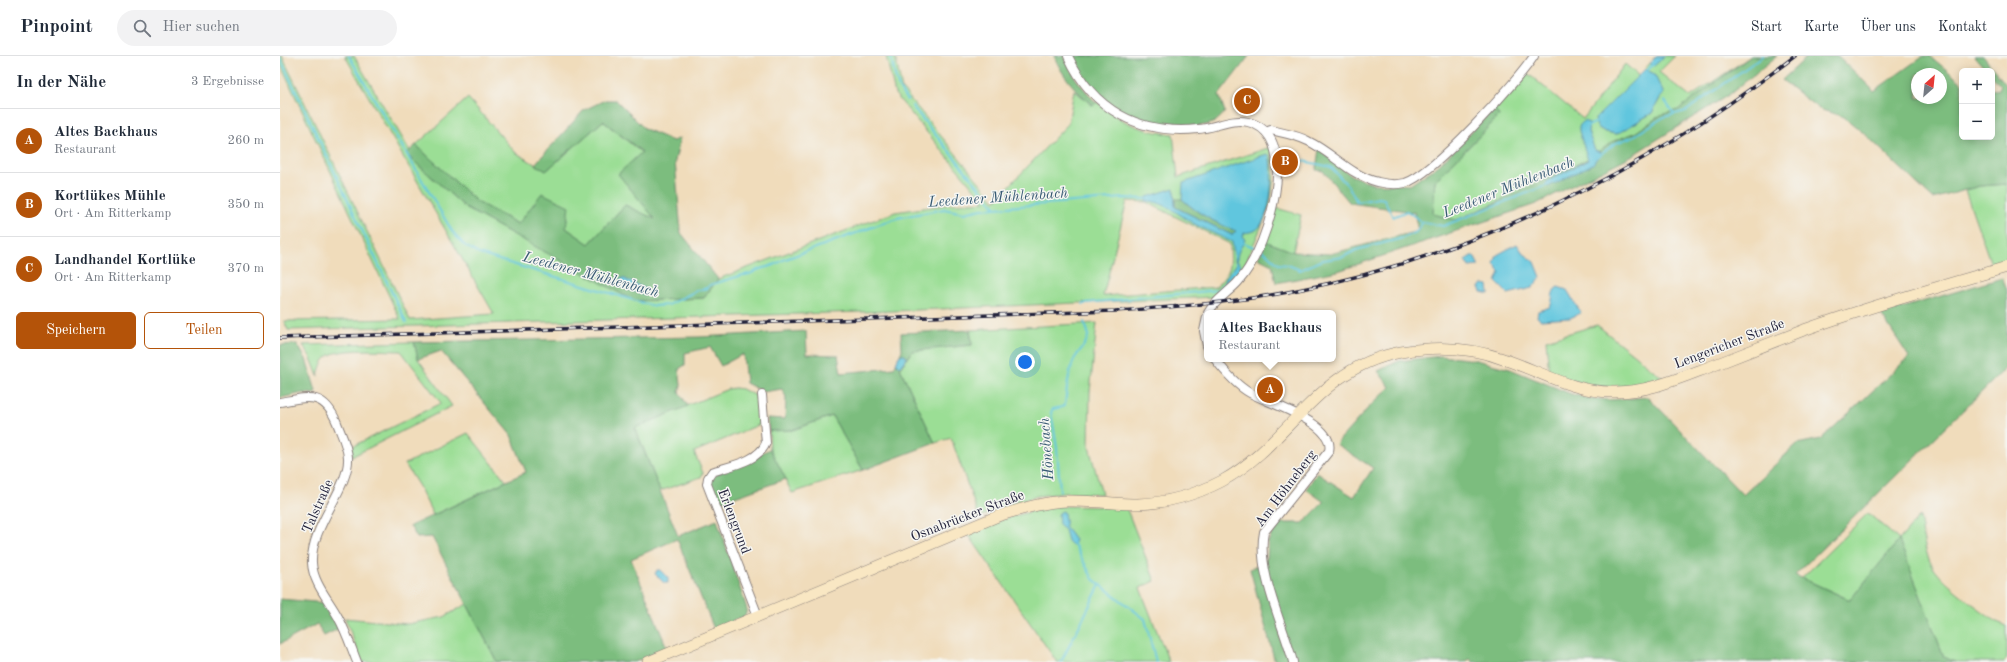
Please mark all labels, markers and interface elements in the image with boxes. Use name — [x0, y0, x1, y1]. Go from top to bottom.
search box — [117, 10, 397, 46]
icon: search — [131, 17, 153, 39]
text: Pinpoint — [20, 18, 93, 37]
text: Hier suchen — [163, 20, 240, 35]
text: Start — [1751, 20, 1782, 34]
text: Karte — [1804, 20, 1839, 34]
text: Über uns — [1861, 20, 1916, 34]
text: Kontakt — [1938, 20, 1987, 34]
north arrow — [1911, 68, 1947, 104]
map controls — [1959, 68, 1995, 140]
button: + — [1959, 68, 1995, 104]
text: In der Nähe — [16, 74, 106, 91]
text: 3 Ergebnisse — [191, 75, 264, 88]
pin: C — [1234, 86, 1260, 116]
button: − — [1959, 104, 1995, 140]
text: Altes Backhaus — [54, 125, 158, 140]
text: A — [24, 134, 34, 147]
text: 260 m — [227, 134, 264, 147]
text: Restaurant — [54, 143, 116, 156]
pin: B — [1272, 147, 1298, 177]
water label: Leedener Mühlenbach — [1440, 155, 1577, 222]
water label: Leedener Mühlenbach — [927, 186, 1069, 211]
text: Kortlükes Mühle — [54, 189, 166, 204]
text: B — [24, 198, 34, 211]
text: 350 m — [227, 198, 264, 211]
text: Ort · Am Ritterkamp — [54, 207, 171, 220]
water label: Leedener Mühlenbach — [520, 250, 660, 301]
text: Landhandel Kortlüke — [54, 253, 196, 268]
text: C — [25, 262, 33, 275]
text: 370 m — [227, 262, 264, 275]
text: Ort · Am Ritterkamp — [54, 271, 171, 284]
popup — [1204, 310, 1336, 362]
button: Speichern — [16, 312, 136, 349]
button: Teilen — [144, 312, 264, 349]
street label: Lengericher Straße — [1672, 316, 1786, 371]
text: Altes Backhaus — [1218, 321, 1322, 336]
text: Restaurant — [1218, 339, 1280, 352]
your location — [1015, 352, 1035, 372]
pin: A — [1257, 375, 1283, 405]
water label: Hönebach — [1038, 417, 1057, 482]
street label: Am Höhneberg — [1252, 447, 1319, 530]
street label: Talstraße — [300, 477, 336, 535]
street label: Erlengrund — [715, 487, 753, 556]
street label: Osnabrücker Straße — [909, 488, 1026, 544]

